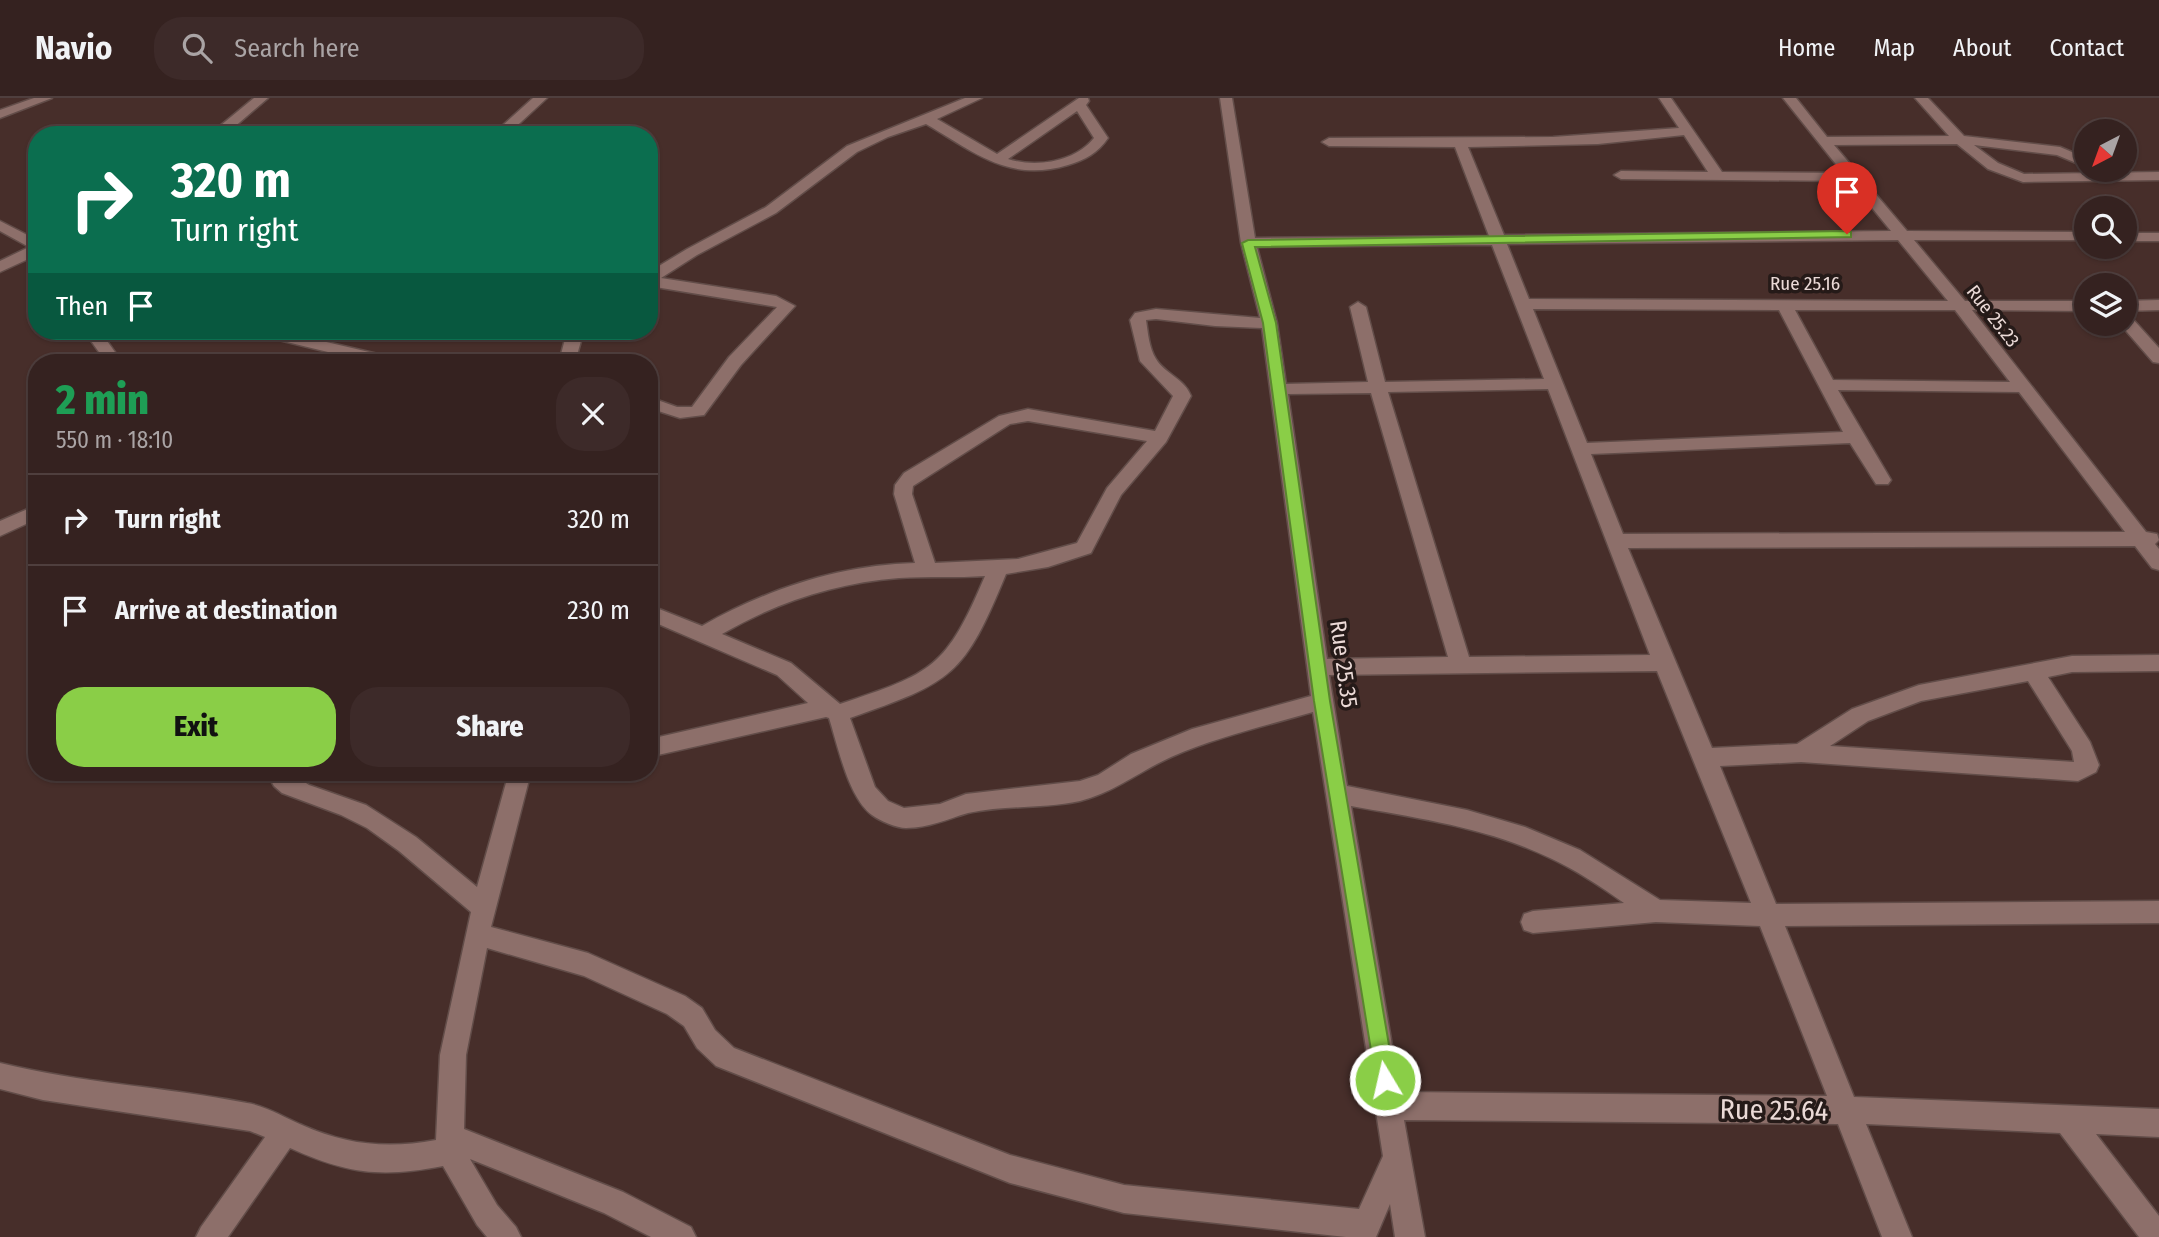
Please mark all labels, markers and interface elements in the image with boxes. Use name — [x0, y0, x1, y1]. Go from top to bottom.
search box — [154, 17, 644, 80]
text: Navio — [35, 28, 112, 68]
icon: search — [178, 29, 216, 67]
text: Search here — [234, 33, 360, 64]
text: Home — [1778, 34, 1835, 62]
text: Map — [1873, 34, 1915, 62]
text: About — [1953, 34, 2011, 62]
text: Contact — [2049, 34, 2124, 62]
north arrow — [2074, 119, 2137, 182]
map controls — [2074, 119, 2137, 336]
text: 320 m — [171, 151, 291, 210]
icon: right — [56, 154, 147, 245]
pin — [1817, 162, 1877, 234]
icon: arrive — [1828, 173, 1866, 211]
button: search — [2074, 196, 2137, 259]
text: Turn right — [171, 211, 298, 249]
street label: Rue 25.16 — [1770, 272, 1840, 295]
button: layers — [2074, 273, 2137, 336]
street label: Rue 25.23 — [1962, 280, 2024, 352]
icon: arrive — [122, 287, 160, 325]
text: Then — [56, 291, 108, 322]
text: 2 min — [56, 375, 149, 425]
button: close — [556, 377, 630, 451]
text: 550 m · 18:10 — [56, 426, 173, 454]
icon: right — [56, 501, 94, 539]
text: Turn right — [115, 504, 221, 535]
text: 320 m — [567, 504, 630, 535]
icon: arrive — [56, 592, 94, 630]
text: Arrive at destination — [115, 595, 338, 626]
text: 230 m — [567, 595, 630, 626]
street label: Rue 25.35 — [1324, 618, 1364, 710]
button: Exit — [56, 687, 336, 767]
button: Share — [350, 687, 630, 767]
position arrow — [1348, 1043, 1422, 1117]
street label: Rue 25.64 — [1719, 1093, 1829, 1127]

